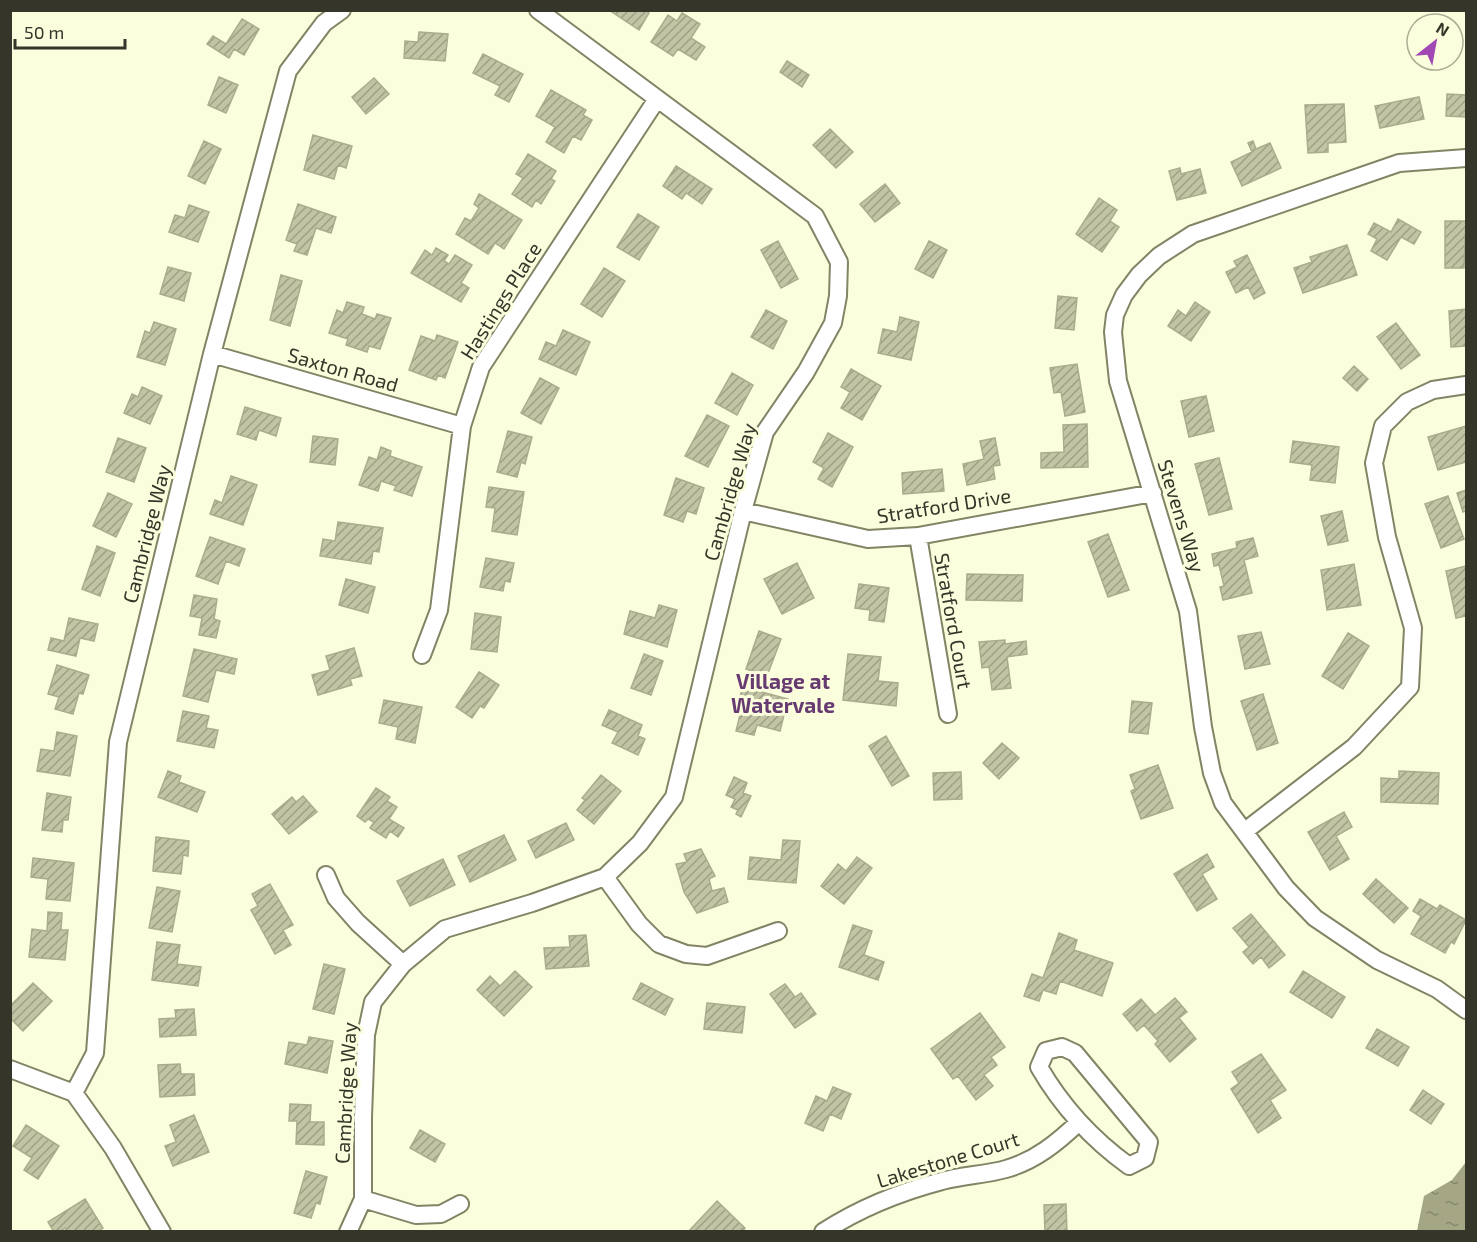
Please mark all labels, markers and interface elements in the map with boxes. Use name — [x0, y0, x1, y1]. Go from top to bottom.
scale bar — [15, 12, 124, 50]
north arrow — [1405, 12, 1465, 72]
text: N — [1433, 18, 1453, 40]
text: 50 m — [24, 21, 64, 43]
street label: Hastings Place — [455, 237, 546, 363]
street label: Saxton Road — [285, 342, 401, 396]
street label: Cambridge Way — [698, 420, 760, 563]
street label: Stevens Way — [1153, 456, 1211, 575]
street label: Cambridge Way — [117, 462, 175, 606]
street label: Stratford Drive — [875, 483, 1013, 527]
street label: Stratford Court — [930, 551, 978, 691]
district label: Village at Watervale — [731, 668, 835, 717]
street label: Cambridge Way — [329, 1021, 361, 1165]
street label: Lakestone Court — [874, 1126, 1022, 1192]

